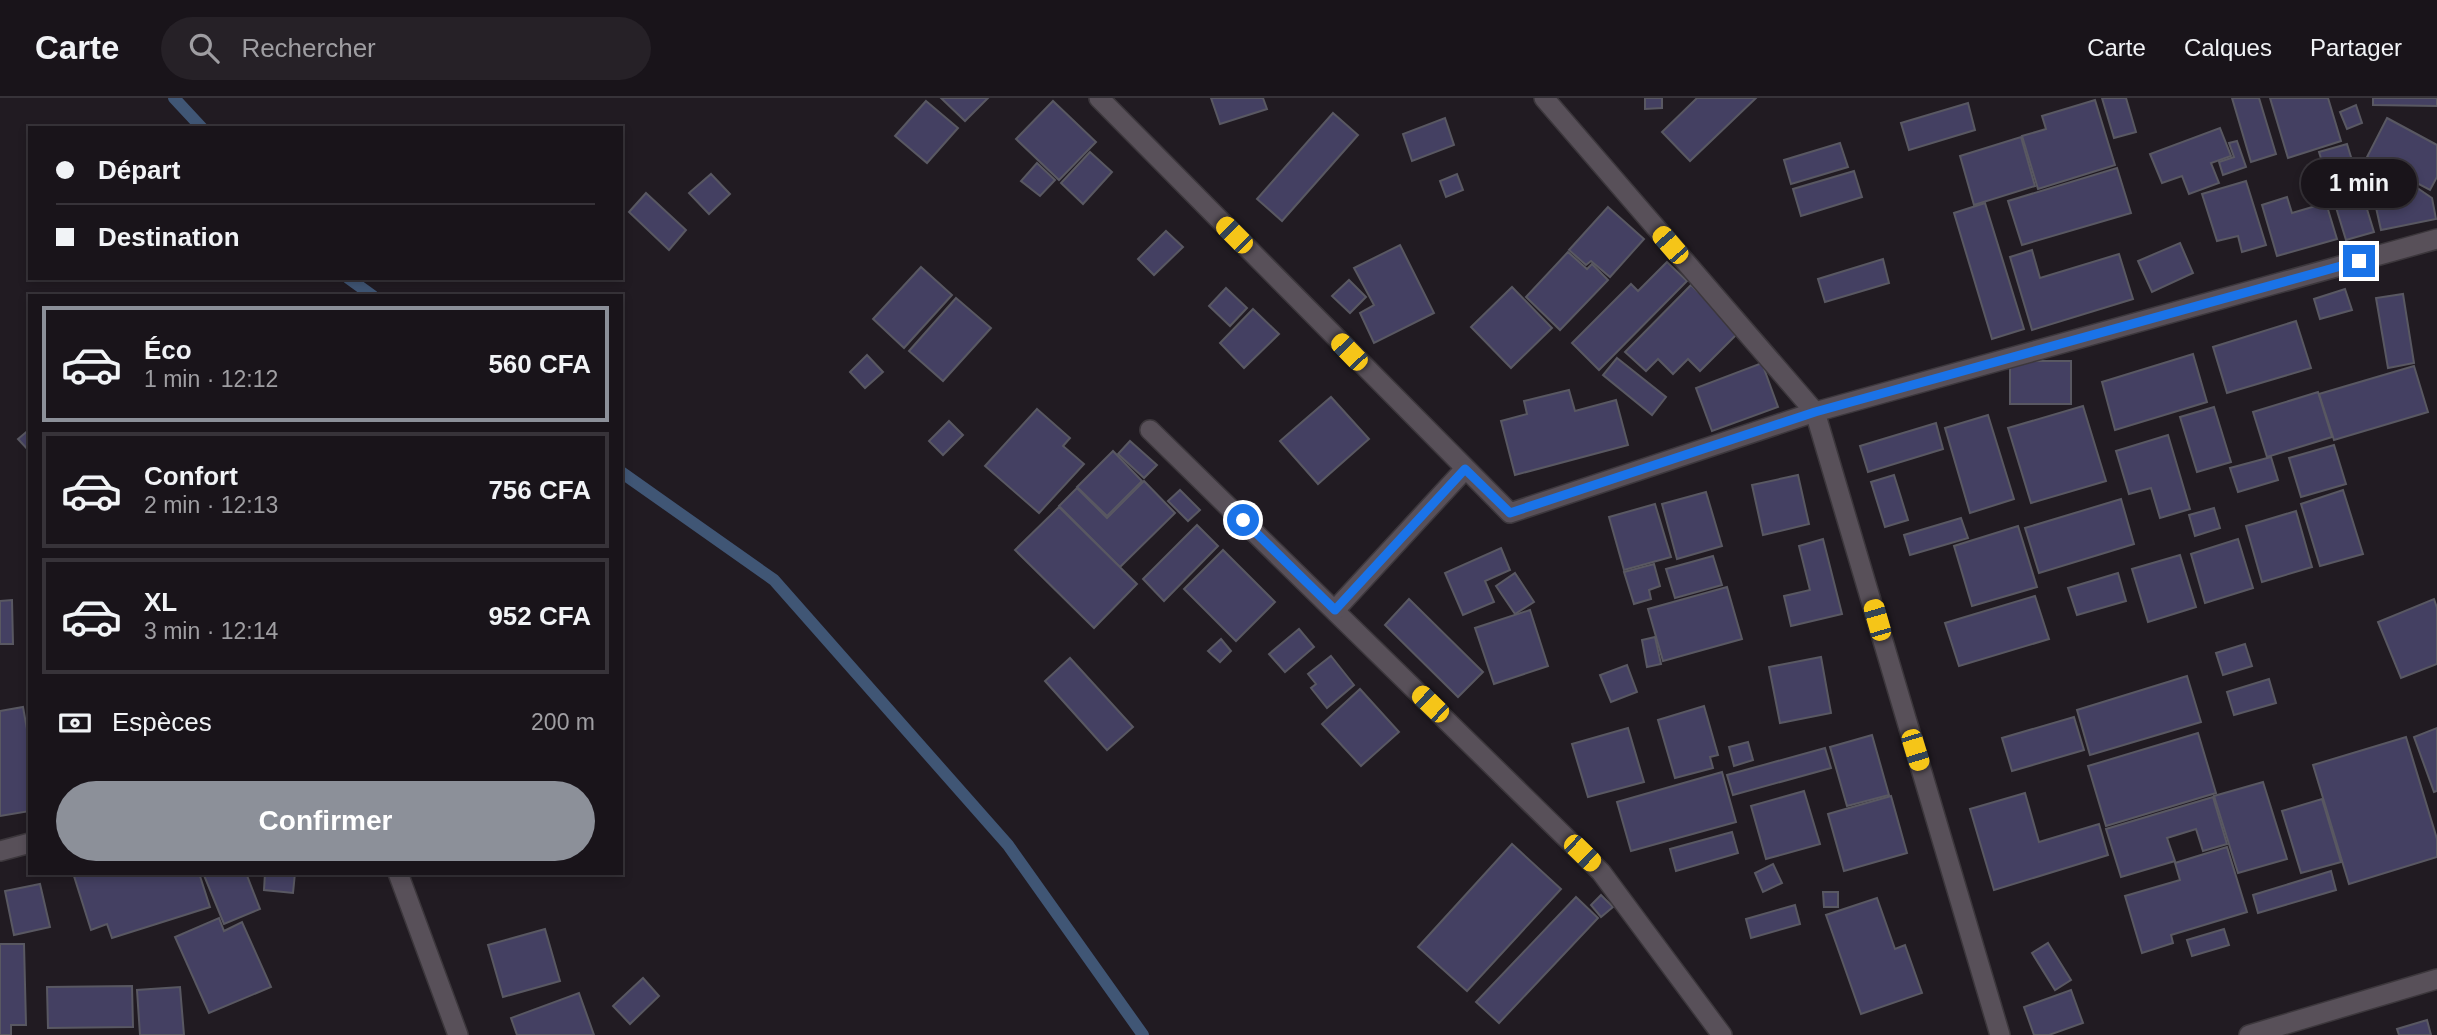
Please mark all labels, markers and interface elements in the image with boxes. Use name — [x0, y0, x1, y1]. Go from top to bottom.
search box — [161, 17, 651, 80]
text: Carte — [35, 29, 119, 66]
icon: search — [185, 29, 223, 67]
text: Rechercher — [241, 33, 376, 63]
text: Carte — [2087, 34, 2146, 61]
text: Calques — [2184, 34, 2272, 61]
text: Partager — [2310, 34, 2402, 61]
text: Départ — [98, 155, 180, 185]
callout: 1 min — [2301, 159, 2417, 208]
text: 1 min — [2329, 170, 2389, 196]
car — [1212, 213, 1257, 257]
text: Destination — [98, 222, 240, 252]
car — [1649, 222, 1692, 268]
route end — [2343, 245, 2375, 277]
car — [1327, 330, 1372, 374]
icon: car — [60, 333, 123, 396]
text: Éco — [144, 335, 192, 365]
text: 560 CFA — [488, 349, 591, 379]
text: 1 min · 12:12 — [144, 366, 278, 392]
icon: car — [60, 459, 123, 522]
text: Confort — [144, 461, 238, 491]
text: 756 CFA — [488, 475, 591, 505]
text: 2 min · 12:13 — [144, 492, 278, 518]
route start — [1227, 504, 1259, 536]
icon: car — [60, 585, 123, 648]
text: XL — [144, 587, 177, 617]
car — [1862, 597, 1893, 643]
text: 952 CFA — [488, 601, 591, 631]
text: 3 min · 12:14 — [144, 618, 278, 644]
car — [1408, 682, 1453, 726]
icon: cash — [56, 704, 94, 742]
text: Espèces — [112, 707, 212, 737]
text: 200 m — [531, 709, 595, 735]
car — [1899, 727, 1932, 773]
button: Confirmer — [56, 781, 595, 861]
car — [1560, 831, 1605, 875]

